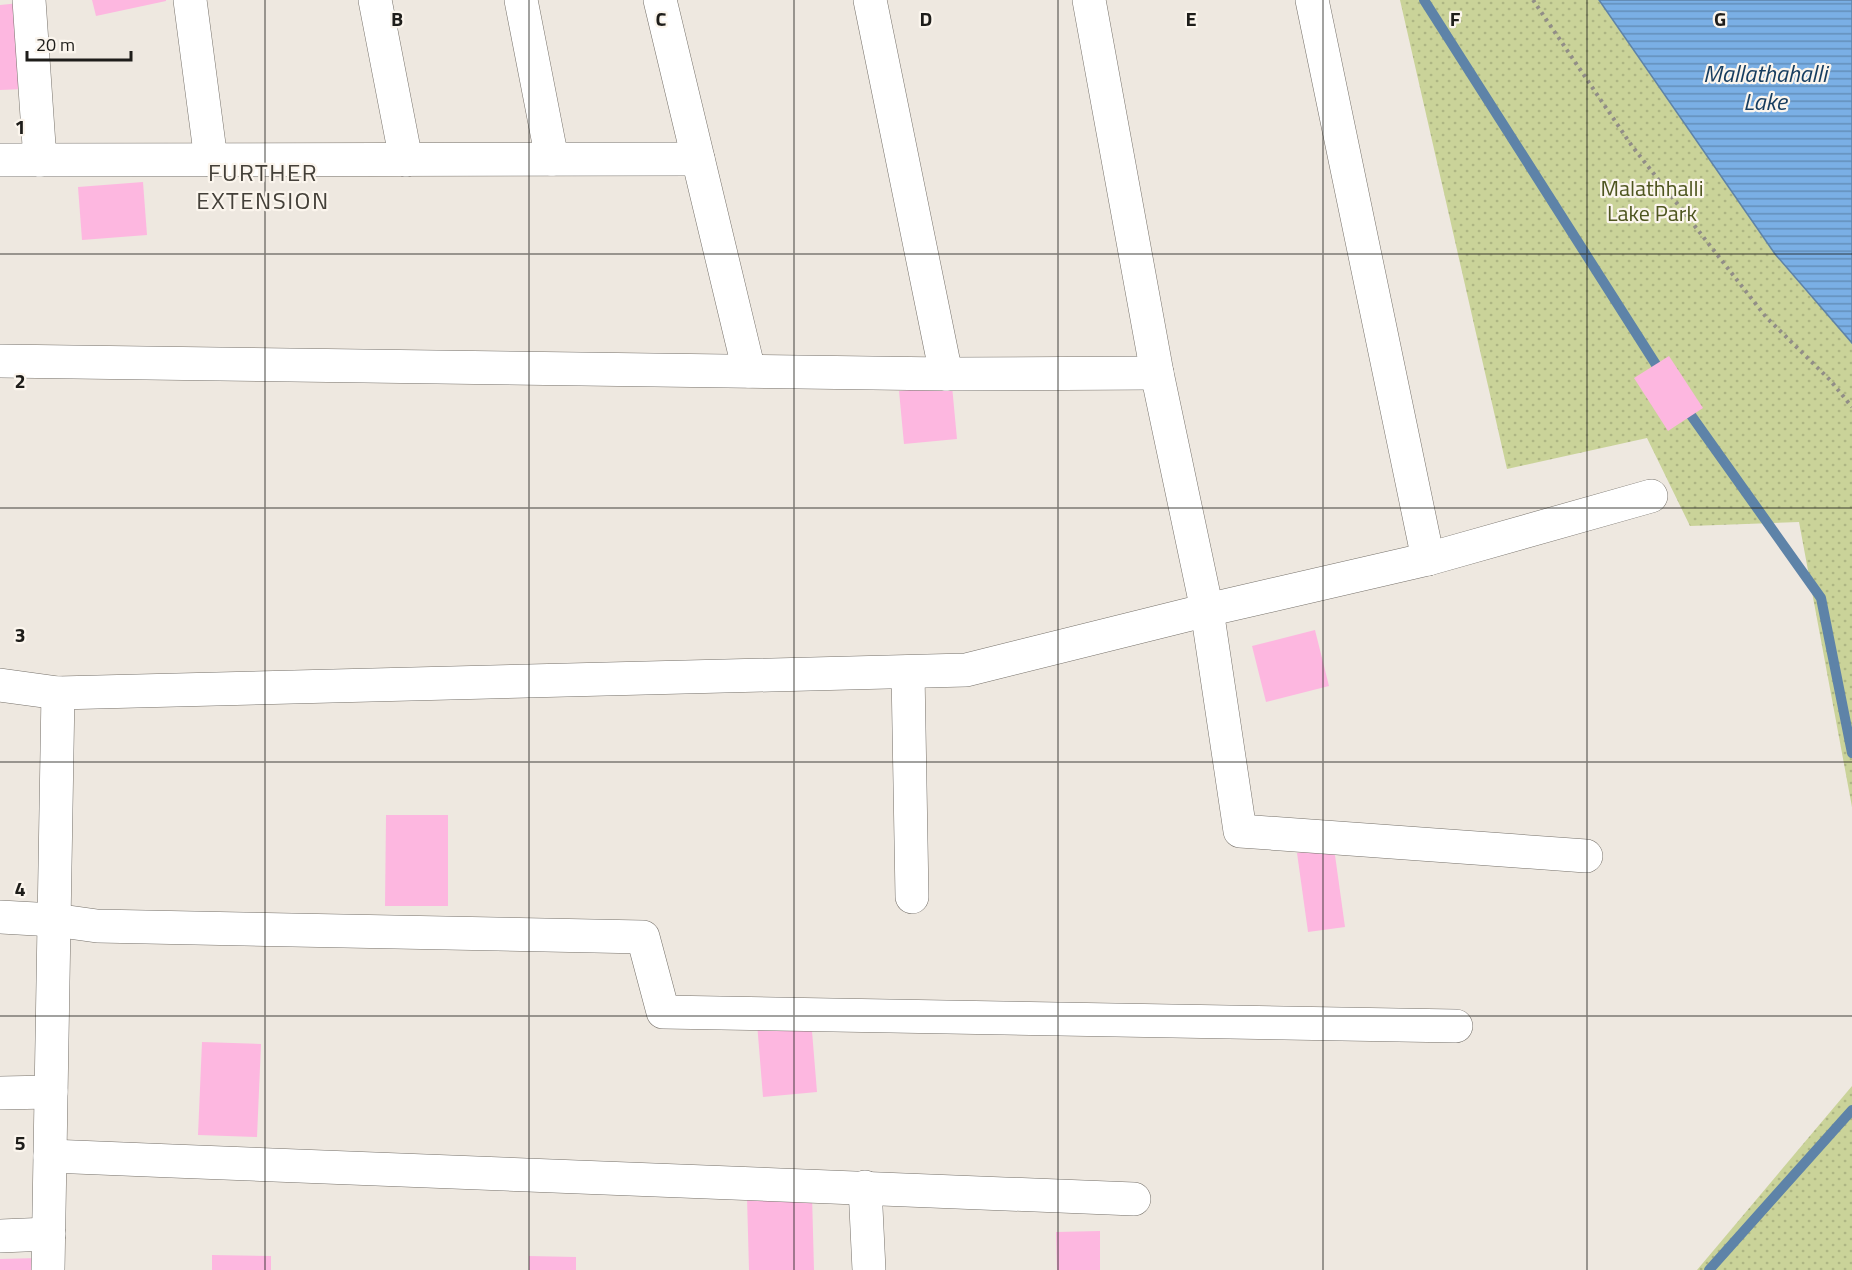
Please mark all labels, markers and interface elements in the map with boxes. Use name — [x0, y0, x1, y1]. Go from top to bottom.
text: B — [391, 3, 403, 34]
text: C — [656, 3, 667, 34]
text: D — [920, 3, 932, 34]
text: E — [1185, 3, 1197, 34]
text: F — [1450, 3, 1461, 34]
text: G — [1714, 3, 1726, 34]
scale bar — [27, 24, 130, 62]
text: 20 m — [36, 31, 75, 58]
water label: Mallathahalli Lake — [1703, 55, 1830, 119]
text: 1 — [14, 111, 26, 142]
district label: FURTHER EXTENSION — [196, 154, 330, 218]
park label: Malathhalli Lake Park — [1601, 171, 1703, 230]
text: 2 — [14, 365, 26, 396]
text: 3 — [14, 619, 26, 650]
text: 4 — [14, 873, 26, 904]
text: 5 — [14, 1127, 26, 1158]

